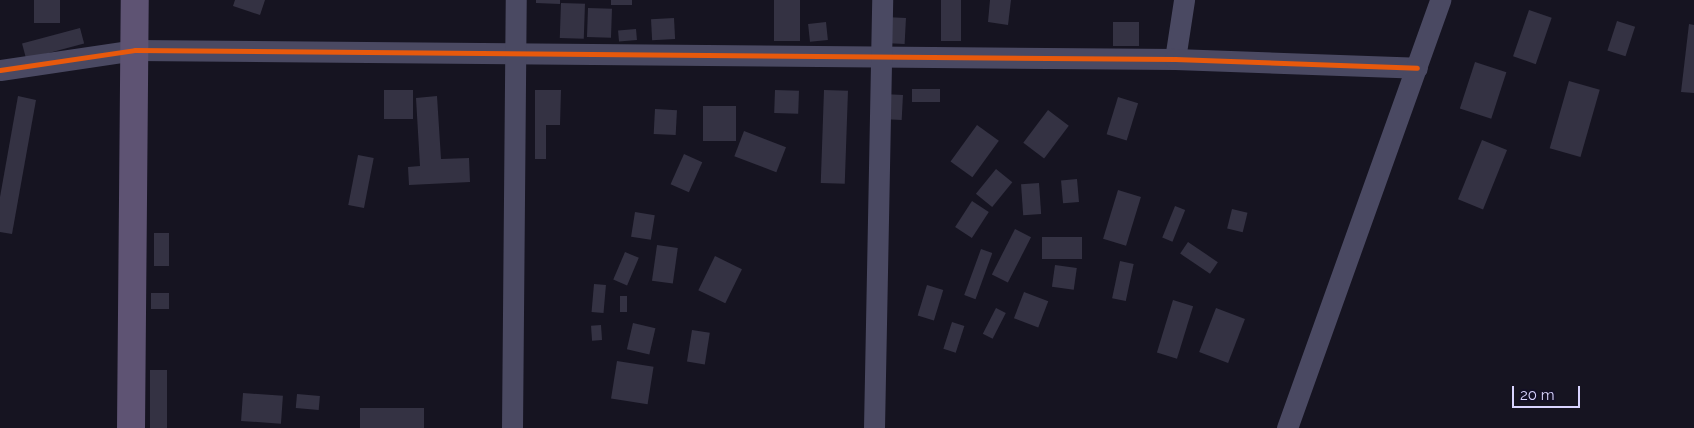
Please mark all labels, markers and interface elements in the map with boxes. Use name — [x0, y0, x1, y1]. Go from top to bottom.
scale bar — [1514, 376, 1582, 408]
text: 20 m — [1520, 386, 1555, 404]

